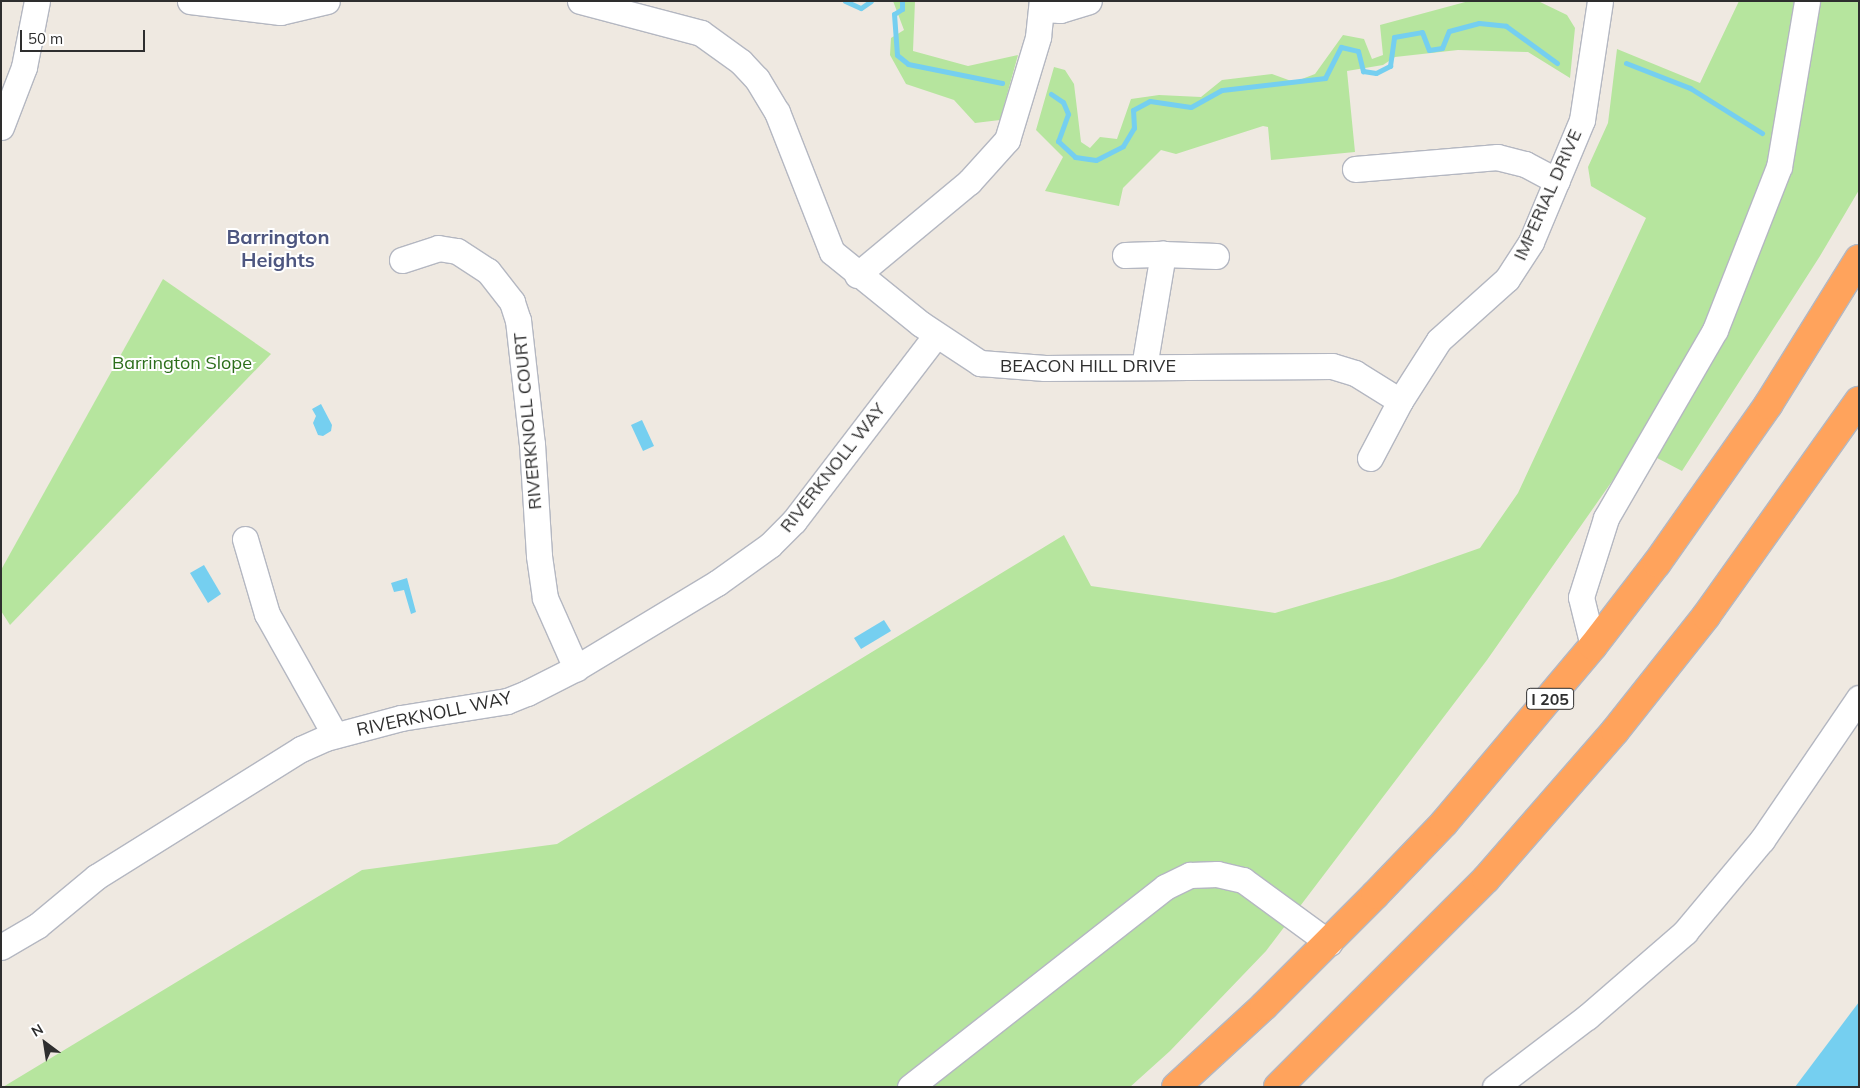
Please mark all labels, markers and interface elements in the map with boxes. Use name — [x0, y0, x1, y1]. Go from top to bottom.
scale bar — [22, 20, 148, 52]
text: 50 m — [28, 29, 63, 48]
street label: IMPERIAL DRIVE — [1509, 126, 1587, 264]
district label: Barrington Heights — [226, 224, 330, 271]
street label: RIVERKNOLL COURT — [509, 332, 547, 510]
park label: Barrington Slope — [112, 352, 252, 374]
street label: BEACON HILL DRIVE — [1000, 355, 1176, 377]
street label: RIVERKNOLL WAY — [776, 399, 890, 537]
road number: I 205 — [1525, 686, 1575, 712]
street label: RIVERKNOLL WAY — [355, 687, 513, 741]
north arrow — [20, 1018, 70, 1068]
text: N — [28, 1020, 46, 1041]

